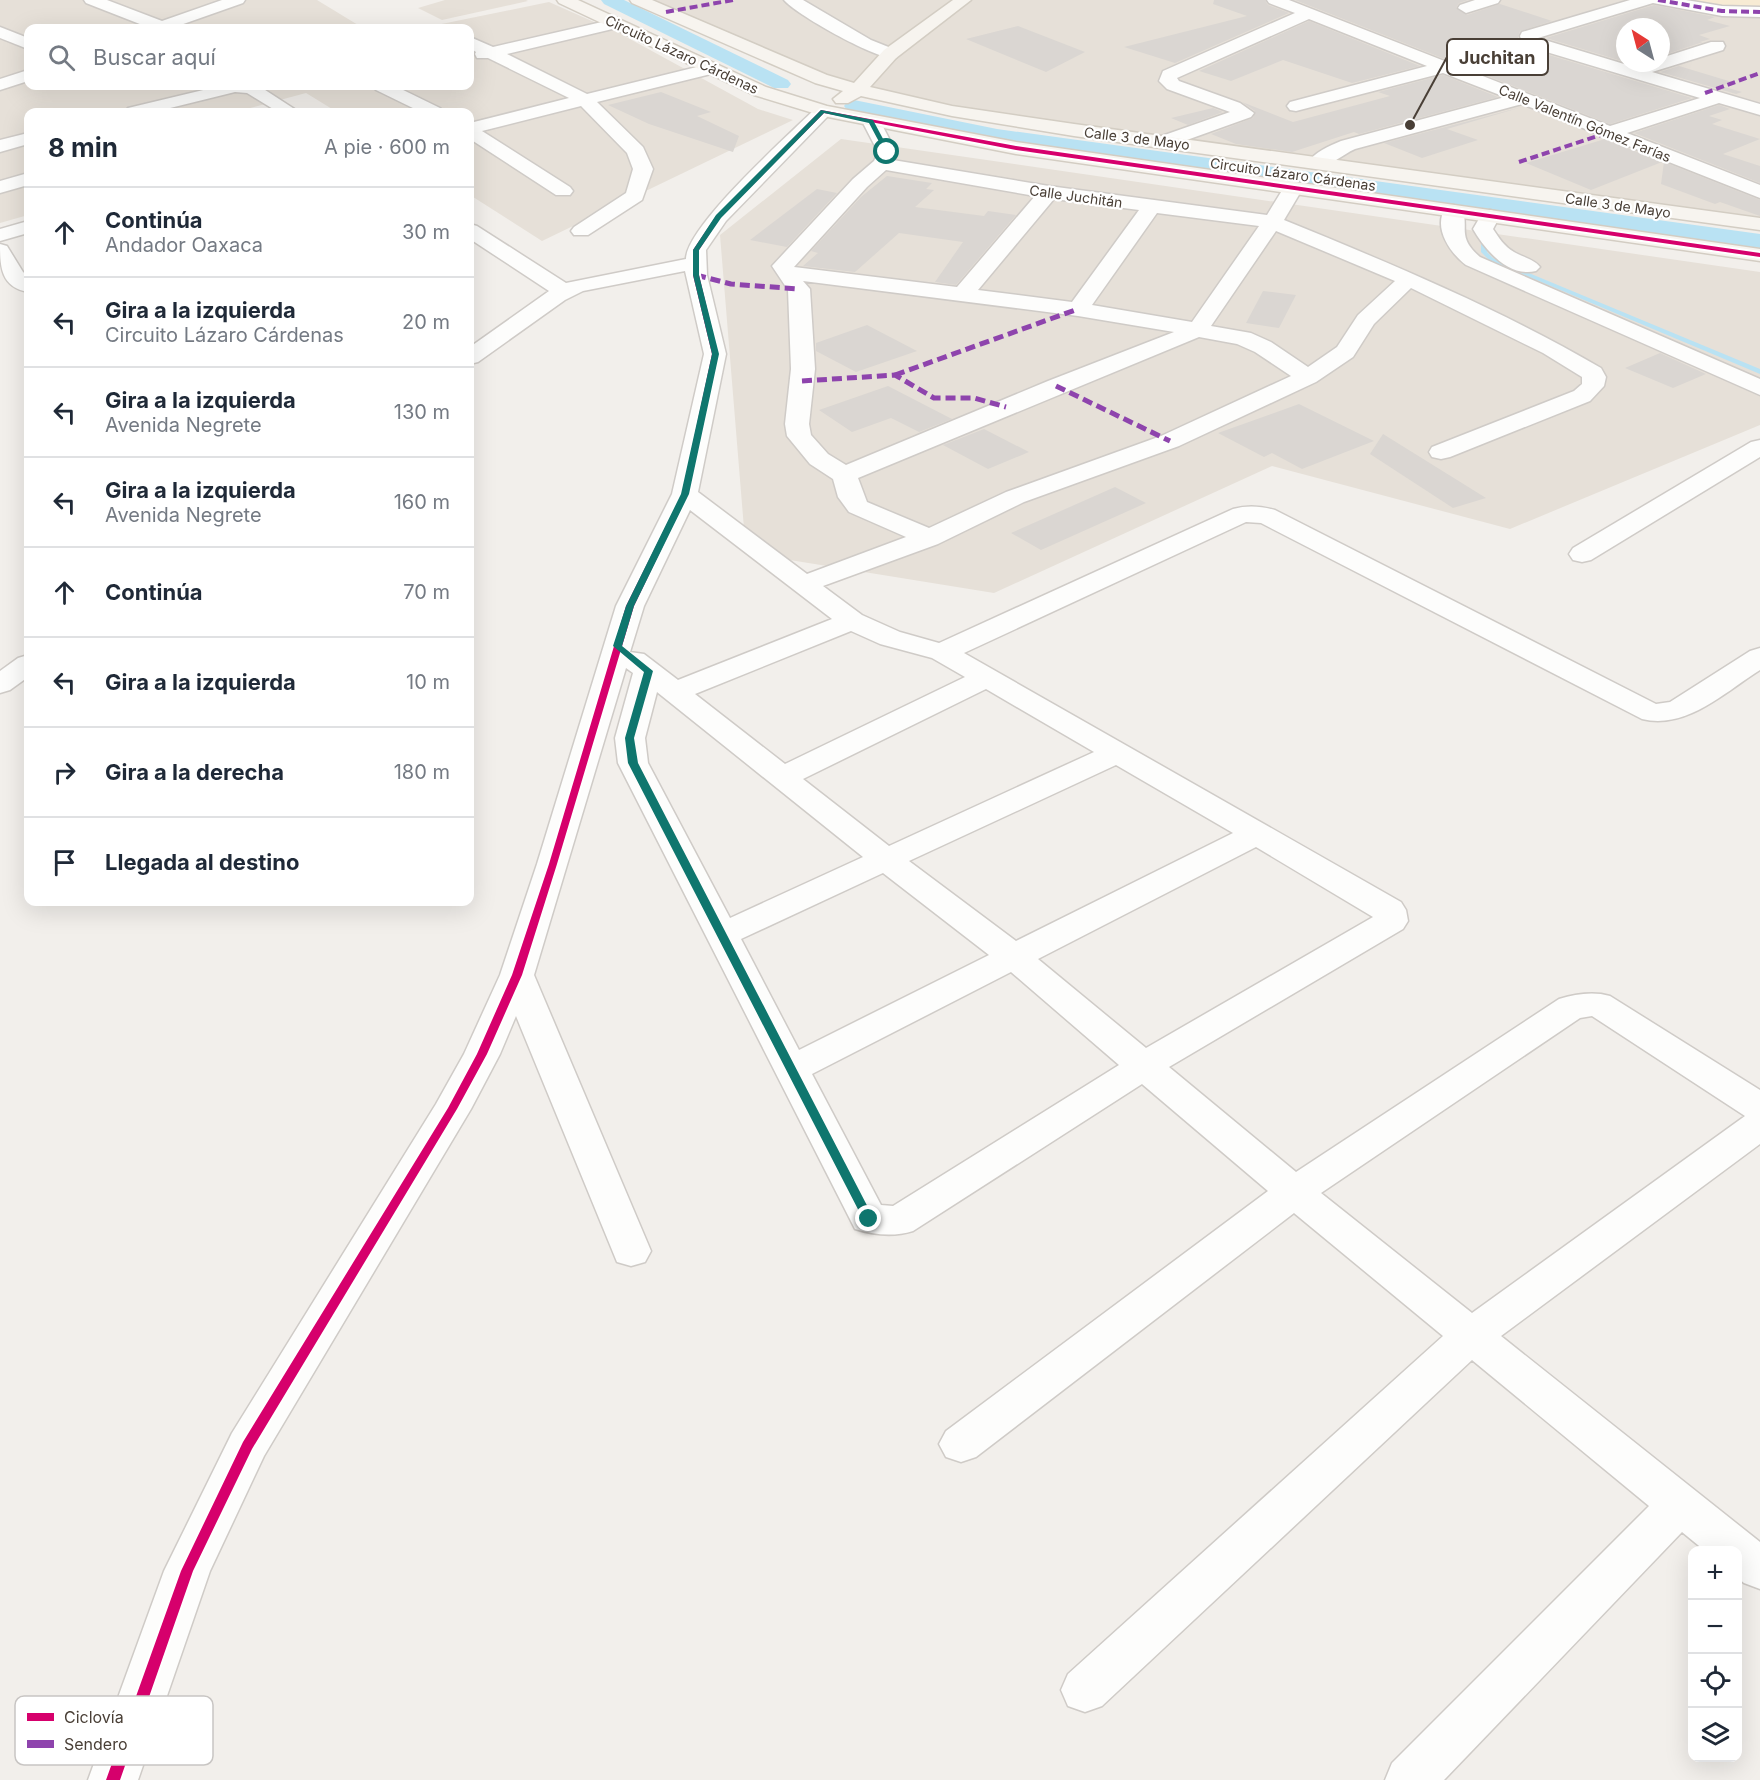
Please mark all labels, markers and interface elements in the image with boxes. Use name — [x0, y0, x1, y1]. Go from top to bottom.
street label: Circuito Lázaro Cárdenas — [603, 11, 761, 97]
north arrow — [1616, 18, 1670, 72]
search box — [24, 24, 474, 90]
callout: Juchitan — [1447, 39, 1548, 75]
icon: search — [45, 41, 78, 74]
text: Buscar aquí — [93, 44, 216, 70]
text: Juchitan — [1459, 47, 1535, 68]
street label: Calle Valentín Gómez Farías — [1496, 81, 1674, 165]
street label: Calle 3 de Mayo — [1083, 123, 1191, 153]
text: 8 min — [48, 132, 118, 163]
text: A pie · 600 m — [324, 135, 450, 159]
route start — [873, 138, 899, 164]
street label: Circuito Lázaro Cárdenas — [1209, 154, 1377, 194]
street label: Calle Juchitán — [1028, 181, 1124, 211]
street label: Calle 3 de Mayo — [1564, 189, 1672, 221]
text: Continúa — [105, 207, 203, 233]
icon: ahead — [48, 216, 81, 249]
text: 30 m — [402, 220, 450, 244]
text: Andador Oaxaca — [105, 233, 263, 257]
text: Gira a la izquierda — [105, 297, 296, 323]
icon: left — [48, 306, 81, 339]
text: 20 m — [402, 310, 450, 334]
text: Circuito Lázaro Cárdenas — [105, 323, 344, 347]
text: Gira a la izquierda — [105, 387, 296, 413]
icon: left — [48, 396, 81, 429]
text: 130 m — [394, 400, 450, 424]
text: Avenida Negrete — [105, 413, 262, 437]
text: Gira a la izquierda — [105, 477, 296, 503]
icon: left — [48, 486, 81, 519]
text: 160 m — [394, 490, 450, 514]
text: Avenida Negrete — [105, 503, 262, 527]
icon: ahead — [48, 576, 81, 609]
text: Continúa — [105, 579, 203, 605]
text: 70 m — [403, 580, 450, 604]
icon: left — [48, 666, 81, 699]
text: Gira a la izquierda — [105, 669, 296, 695]
text: 10 m — [406, 670, 450, 694]
icon: right — [48, 756, 81, 789]
text: Gira a la derecha — [105, 759, 284, 785]
text: 180 m — [394, 760, 450, 784]
icon: arrive — [48, 846, 81, 879]
text: Llegada al destino — [105, 849, 299, 875]
route end — [855, 1205, 881, 1231]
map controls — [1688, 1546, 1742, 1762]
button: + — [1688, 1546, 1742, 1600]
button: − — [1688, 1600, 1742, 1654]
button: locate — [1688, 1654, 1742, 1708]
legend — [15, 1696, 213, 1765]
text: Ciclovía — [64, 1707, 124, 1727]
button: layers — [1688, 1708, 1742, 1762]
text: Sendero — [64, 1734, 128, 1754]

